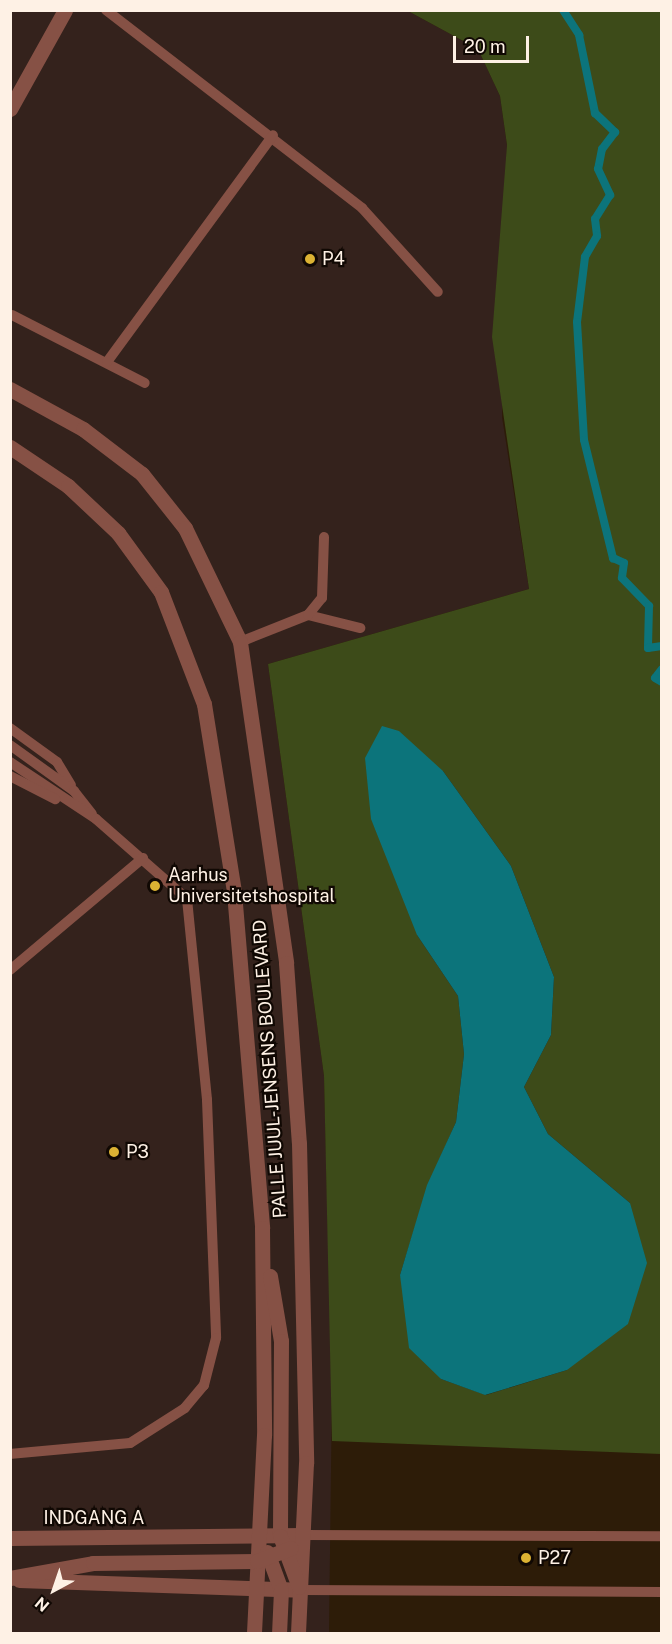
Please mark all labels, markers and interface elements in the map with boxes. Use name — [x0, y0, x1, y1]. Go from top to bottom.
scale bar — [456, 24, 532, 62]
text: 20 m — [464, 36, 506, 57]
place label: P4 — [322, 248, 345, 270]
marker: P4 — [303, 252, 317, 266]
place label: Aarhus Universitetshospital — [168, 865, 335, 908]
marker: Aarhus Universitetshospital — [146, 877, 164, 895]
street label: PALLE JUUL-JENSENS BOULEVARD — [249, 919, 291, 1219]
place label: P3 — [126, 1141, 149, 1163]
marker: P3 — [107, 1145, 121, 1159]
street label: INDGANG A — [43, 1507, 145, 1529]
place label: P27 — [538, 1547, 571, 1569]
marker: P27 — [519, 1551, 533, 1565]
north arrow — [24, 1560, 84, 1620]
text: N — [31, 1593, 53, 1615]

